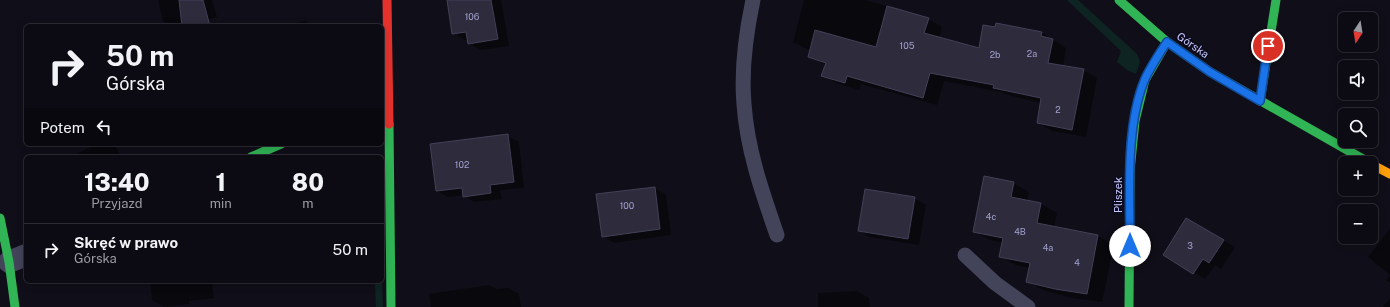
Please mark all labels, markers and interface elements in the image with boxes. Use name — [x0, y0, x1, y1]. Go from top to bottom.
house number: 106 — [465, 11, 480, 22]
north arrow — [1338, 12, 1378, 52]
map controls — [1338, 12, 1378, 244]
pin — [1251, 29, 1285, 63]
street label: Górska — [1175, 30, 1211, 60]
icon: arrive — [1257, 35, 1279, 57]
text: 50 m — [106, 39, 174, 72]
icon: right — [40, 40, 92, 92]
house number: 105 — [900, 40, 915, 51]
house number: 2a — [1027, 48, 1037, 59]
house number: 2b — [990, 49, 1000, 60]
button: sound — [1338, 60, 1378, 100]
text: Górska — [106, 73, 165, 94]
house number: 2 — [1055, 104, 1061, 115]
button: search — [1338, 108, 1378, 148]
icon: left — [93, 116, 115, 138]
text: Potem — [40, 119, 85, 136]
button: + — [1338, 156, 1378, 196]
house number: 102 — [455, 159, 469, 170]
text: 13:40 — [84, 168, 150, 196]
text: 1 — [215, 168, 226, 196]
text: 80 — [292, 168, 324, 196]
street label: Pliszek — [1112, 177, 1124, 213]
text: Przyjazd — [91, 196, 142, 211]
text: min — [210, 196, 232, 211]
text: m — [302, 196, 314, 211]
house number: 100 — [620, 200, 635, 211]
button: − — [1338, 204, 1378, 244]
house number: 4c — [986, 211, 996, 222]
position arrow — [1109, 225, 1151, 267]
house number: 4B — [1014, 226, 1026, 237]
text: Skręć w prawo — [74, 234, 178, 251]
icon: right — [40, 239, 62, 261]
house number: 3 — [1187, 240, 1193, 251]
text: 50 m — [333, 241, 368, 258]
house number: 4a — [1043, 242, 1053, 253]
text: Górska — [74, 251, 117, 266]
house number: 4 — [1074, 257, 1080, 268]

